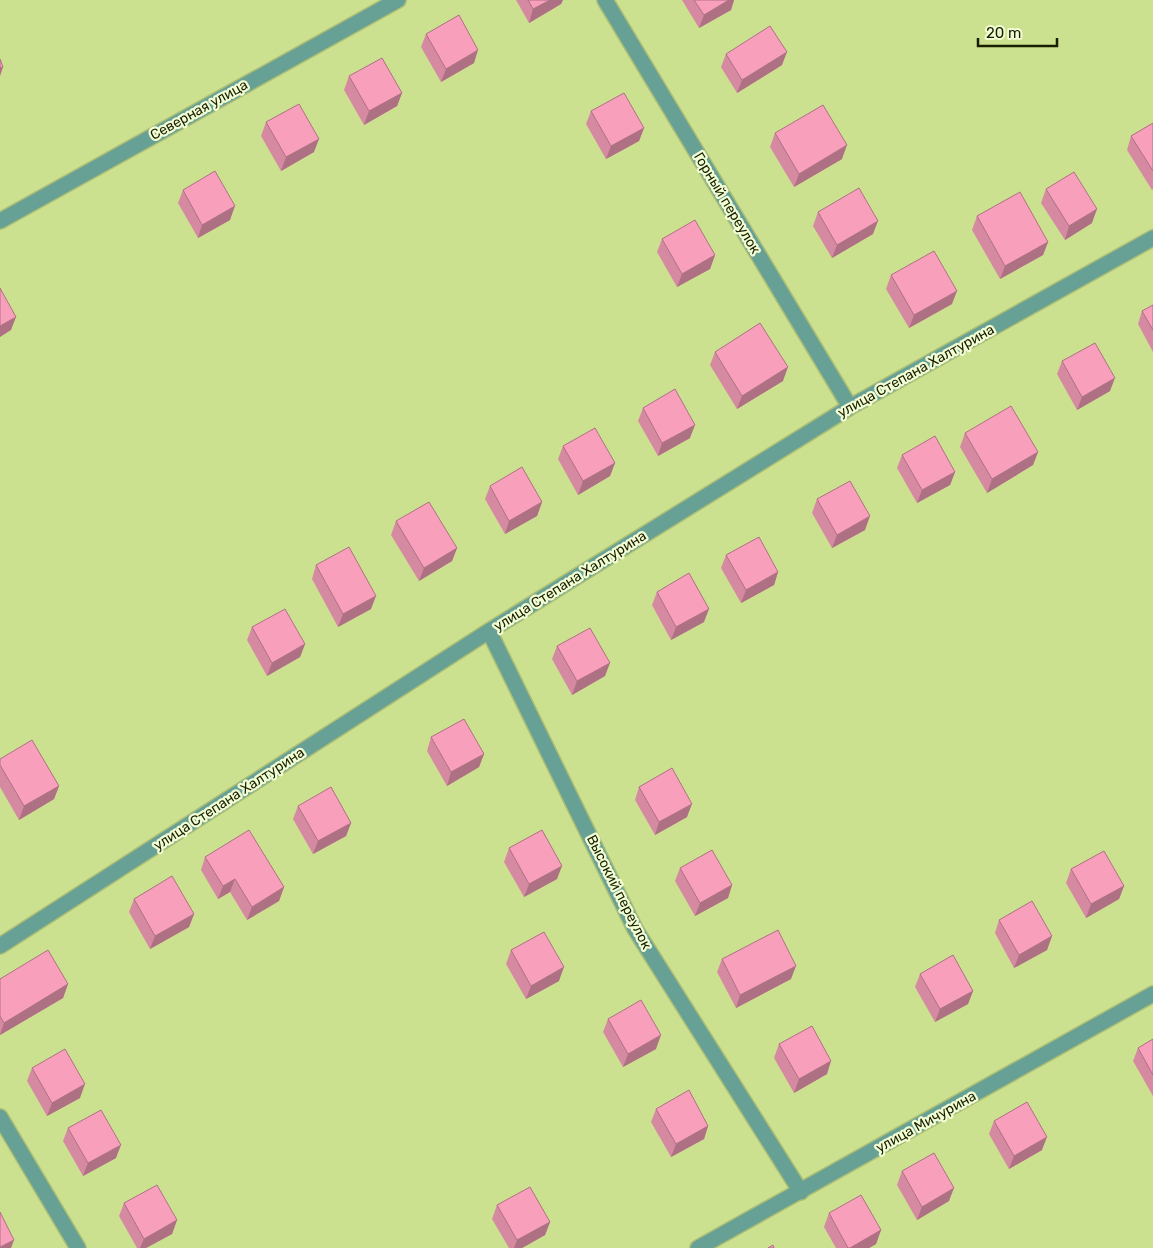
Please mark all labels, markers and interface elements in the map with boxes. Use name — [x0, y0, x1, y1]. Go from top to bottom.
scale bar — [978, 15, 1057, 47]
text: 20 m — [986, 24, 1021, 42]
street label: Северная улица — [147, 76, 251, 144]
street label: Горный переулок — [690, 149, 764, 257]
street label: улица Степана Халтурина — [835, 321, 997, 421]
street label: улица Степана Халтурина — [491, 527, 649, 635]
street label: улица Степана Халтурина — [150, 744, 308, 854]
street label: Высокий переулок — [583, 832, 655, 952]
street label: улица Мичурина — [873, 1087, 979, 1157]

